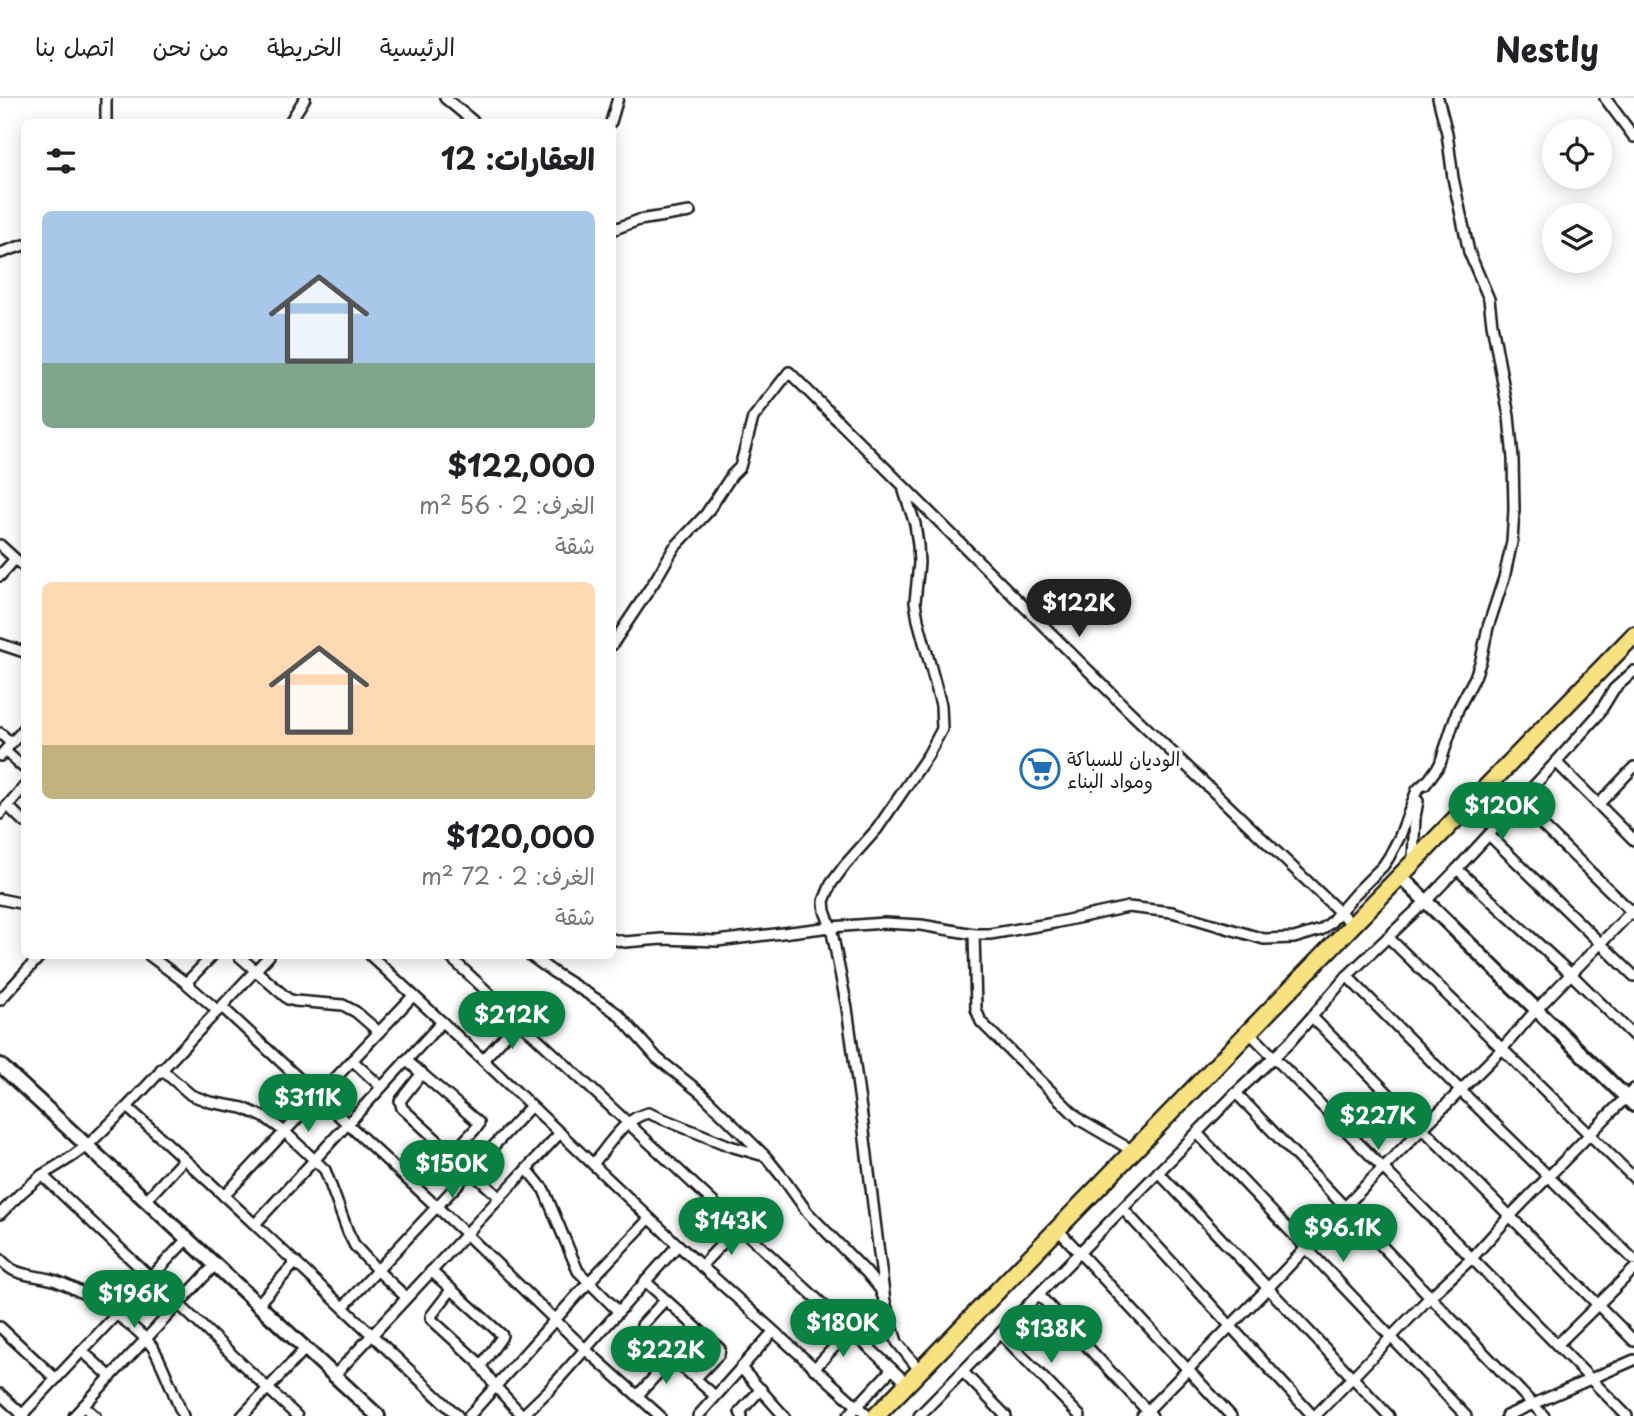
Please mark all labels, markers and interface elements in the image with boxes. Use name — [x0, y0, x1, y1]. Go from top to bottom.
text: Nestly — [1495, 23, 1599, 73]
text: اتصل بنا — [35, 28, 115, 64]
text: من نحن — [153, 28, 229, 64]
text: الخريطة — [267, 28, 342, 64]
text: الرئيسية — [380, 28, 455, 64]
map controls — [1542, 119, 1612, 273]
button: locate — [1542, 119, 1612, 189]
text: العقارات: 12 — [441, 135, 595, 180]
icon: filters — [42, 142, 80, 180]
button: layers — [1542, 203, 1612, 273]
icon: home — [256, 256, 382, 382]
text: $122,000 — [448, 442, 595, 487]
text: الغرف: 2 · 56 m² — [419, 487, 595, 522]
text: شقة — [555, 527, 595, 562]
pin: $122K — [1030, 580, 1128, 639]
text: $122K — [1042, 584, 1116, 619]
icon: home — [256, 627, 382, 753]
place label: الوديان للسباكة ومواد البناء — [1067, 744, 1180, 794]
supermarket icon: الوديان للسباكة ومواد البناء — [1019, 748, 1061, 790]
pin: $120K — [1453, 782, 1551, 842]
text: $120K — [1464, 787, 1540, 822]
text: $120,000 — [446, 813, 595, 858]
text: الغرف: 2 · 72 m² — [421, 858, 595, 893]
text: شقة — [555, 898, 595, 933]
pin: $212K — [463, 992, 561, 1051]
text: $212K — [474, 996, 550, 1031]
pin: $311K — [259, 1074, 357, 1134]
text: $311K — [274, 1079, 342, 1114]
pin: $227K — [1329, 1093, 1427, 1152]
text: $227K — [1340, 1097, 1416, 1132]
pin: $150K — [403, 1140, 501, 1200]
text: $150K — [416, 1145, 488, 1180]
pin: $143K — [682, 1198, 780, 1257]
text: $143K — [695, 1202, 767, 1237]
pin: $96.1K — [1286, 1204, 1400, 1264]
text: $96.1K — [1304, 1209, 1382, 1244]
pin: $196K — [85, 1270, 183, 1330]
text: $196K — [98, 1275, 170, 1310]
pin: $180K — [794, 1300, 892, 1359]
text: $180K — [806, 1304, 880, 1339]
pin: $138K — [1002, 1306, 1100, 1365]
text: $138K — [1015, 1310, 1087, 1345]
pin: $222K — [617, 1326, 715, 1386]
text: $222K — [627, 1331, 705, 1366]

